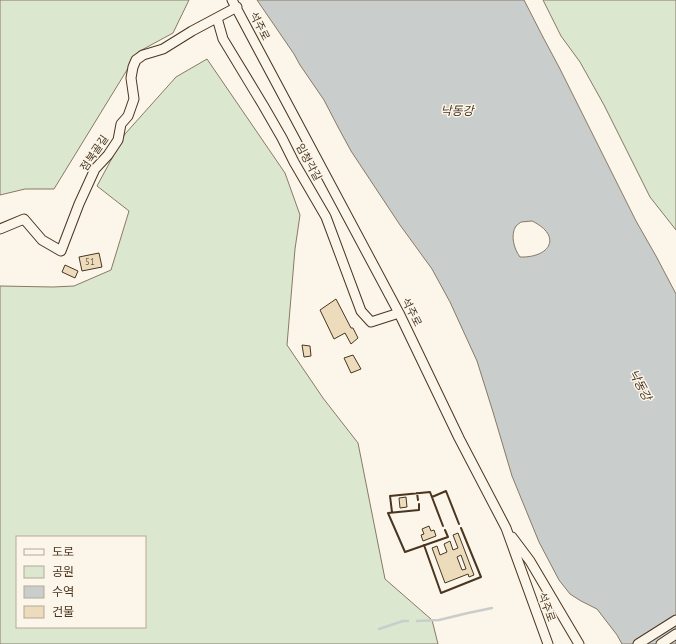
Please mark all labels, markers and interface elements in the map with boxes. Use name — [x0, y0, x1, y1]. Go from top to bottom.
street label: 석주로 — [247, 9, 273, 43]
water label: 낙동강 — [440, 103, 476, 118]
street label: 점북골길 — [77, 132, 111, 174]
street label: 임청각길 — [293, 141, 325, 183]
house number: 51 — [85, 256, 95, 267]
street label: 석주로 — [399, 295, 425, 329]
water label: 낙동강 — [626, 367, 656, 405]
legend — [16, 536, 146, 628]
text: 도로 — [52, 544, 74, 559]
text: 공원 — [52, 564, 74, 579]
text: 수역 — [52, 584, 74, 599]
street label: 석주로 — [535, 590, 559, 624]
text: 건물 — [52, 604, 74, 619]

